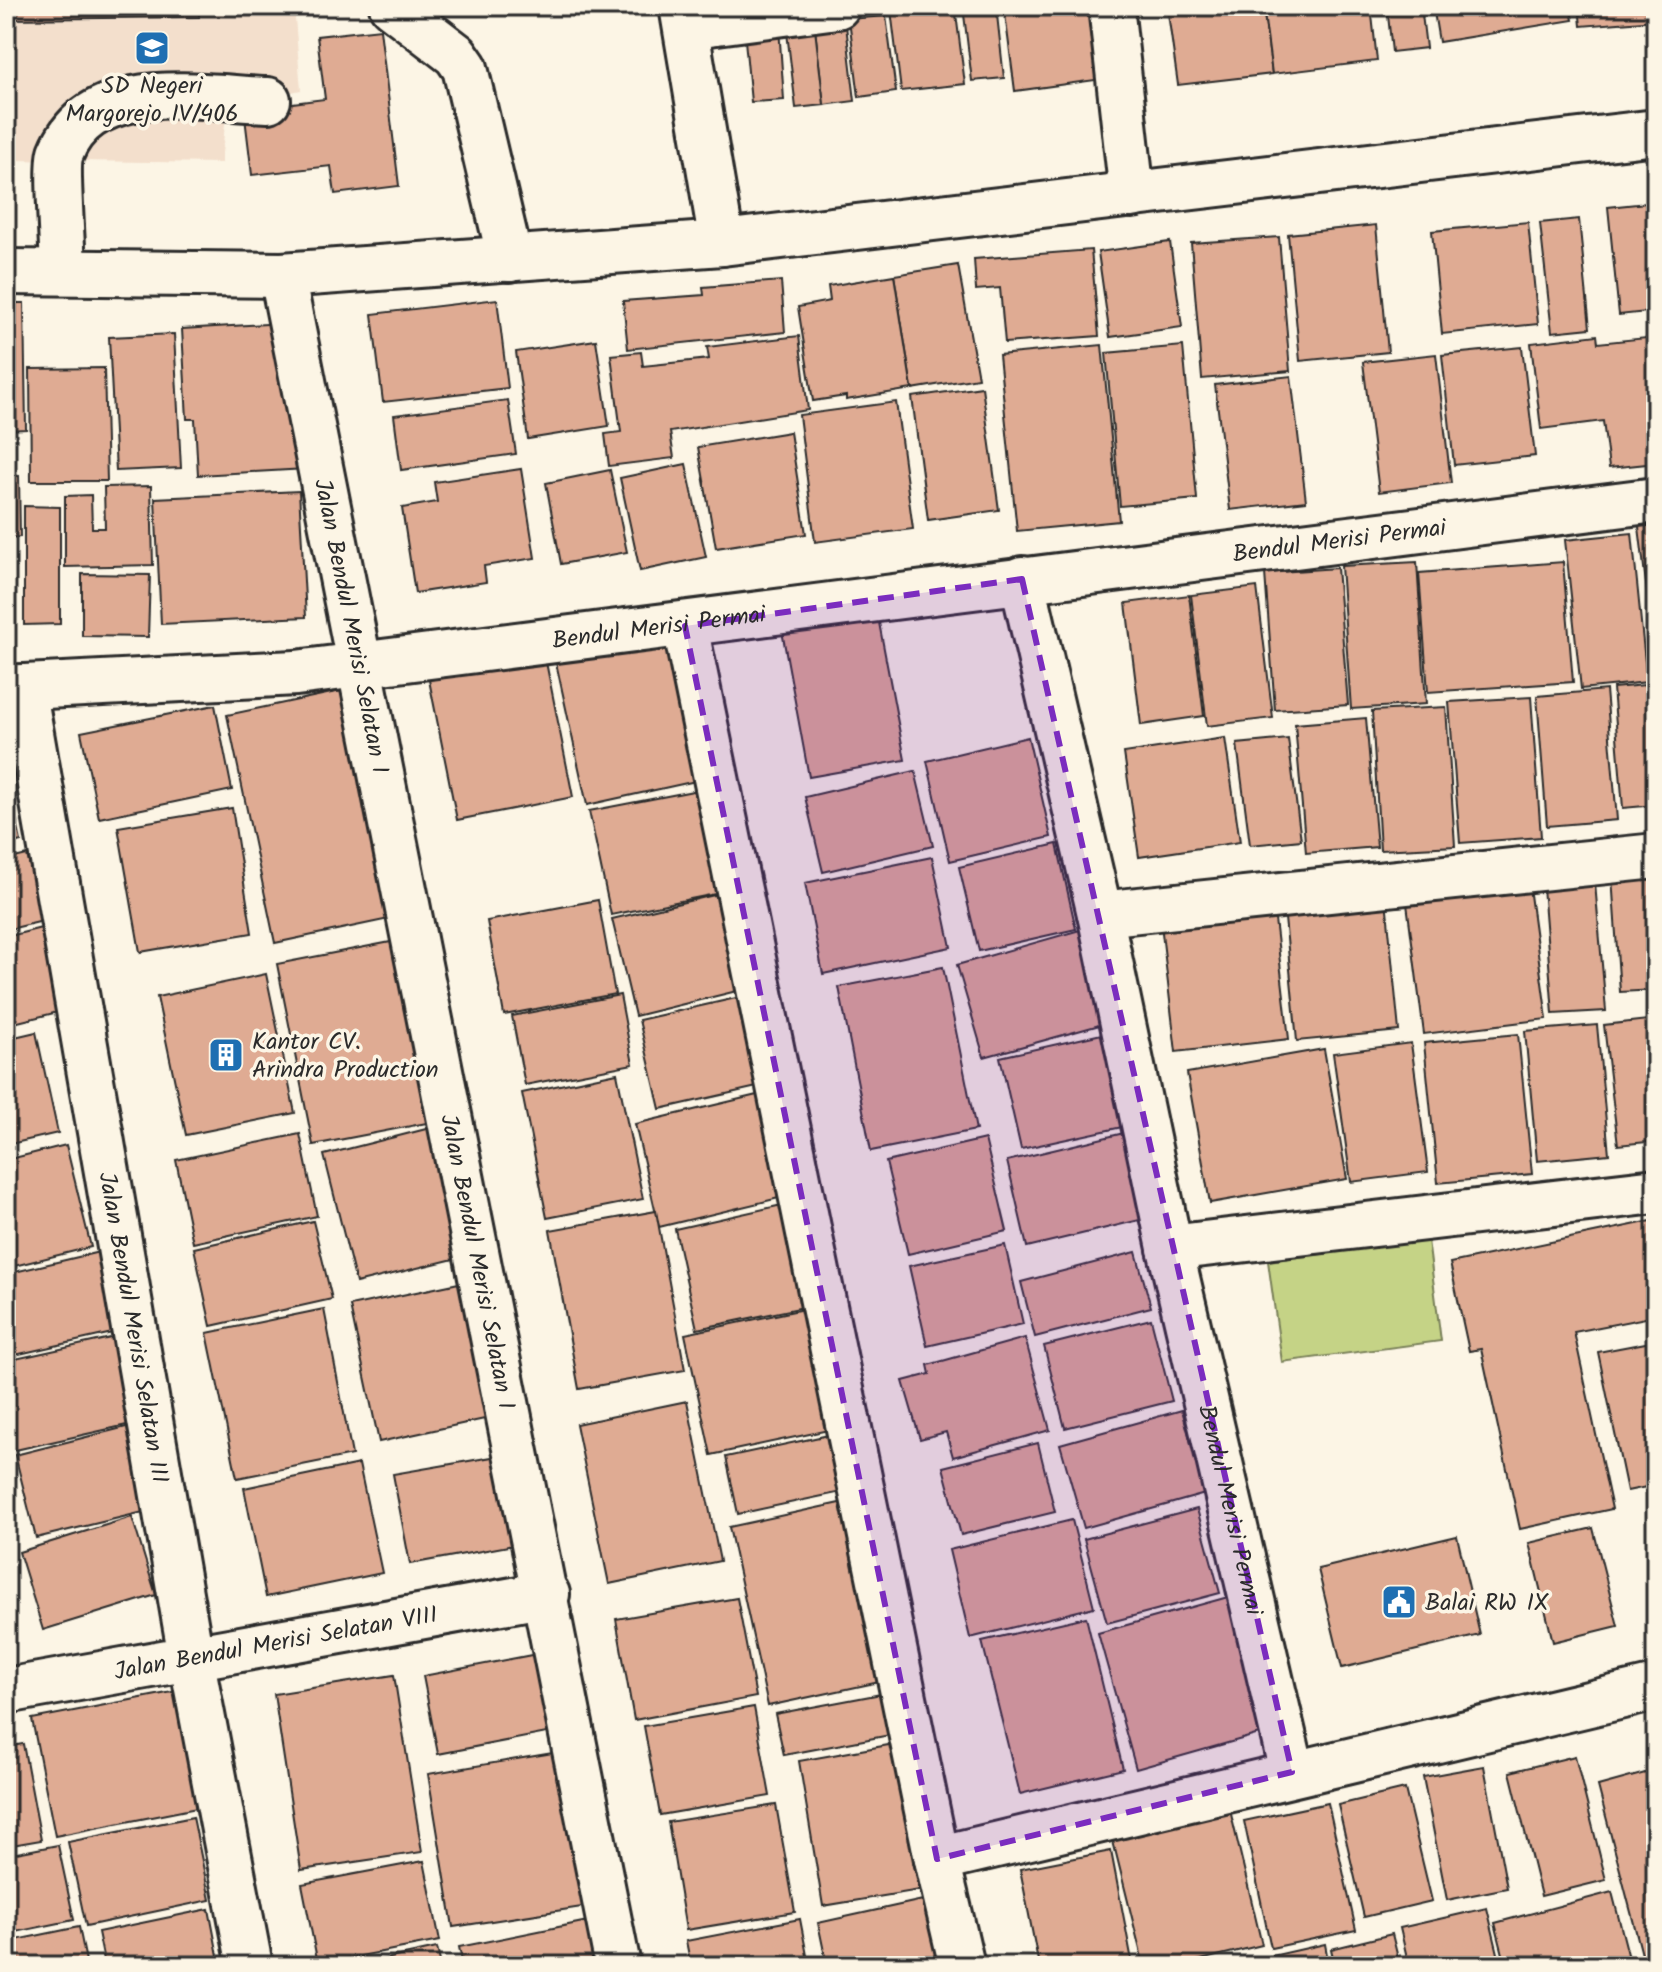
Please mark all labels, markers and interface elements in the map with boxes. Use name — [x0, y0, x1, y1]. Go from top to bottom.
school or university icon: SD Negeri Margorejo IV/406 — [133, 29, 171, 67]
place label: SD Negeri Margorejo IV/406 — [65, 67, 239, 134]
street label: Jalan Bendul Merisi Selatan I — [302, 475, 399, 777]
street label: Bendul Merisi Permai — [1230, 509, 1450, 575]
street label: Bendul Merisi Permai — [550, 595, 769, 661]
place label: Kantor CV. Arindra Production — [252, 1023, 439, 1090]
building icon: Kantor CV. Arindra Production — [207, 1036, 245, 1074]
street label: Jalan Bendul Merisi Selatan I — [428, 1111, 525, 1413]
street label: Jalan Bendul Merisi Selatan III — [86, 1169, 179, 1486]
street label: Bendul Merisi Permai — [1186, 1401, 1273, 1620]
public building icon: Balai RW IX — [1380, 1583, 1418, 1621]
place label: Balai RW IX — [1425, 1584, 1550, 1623]
street label: Jalan Bendul Merisi Selatan VIII — [111, 1596, 441, 1692]

